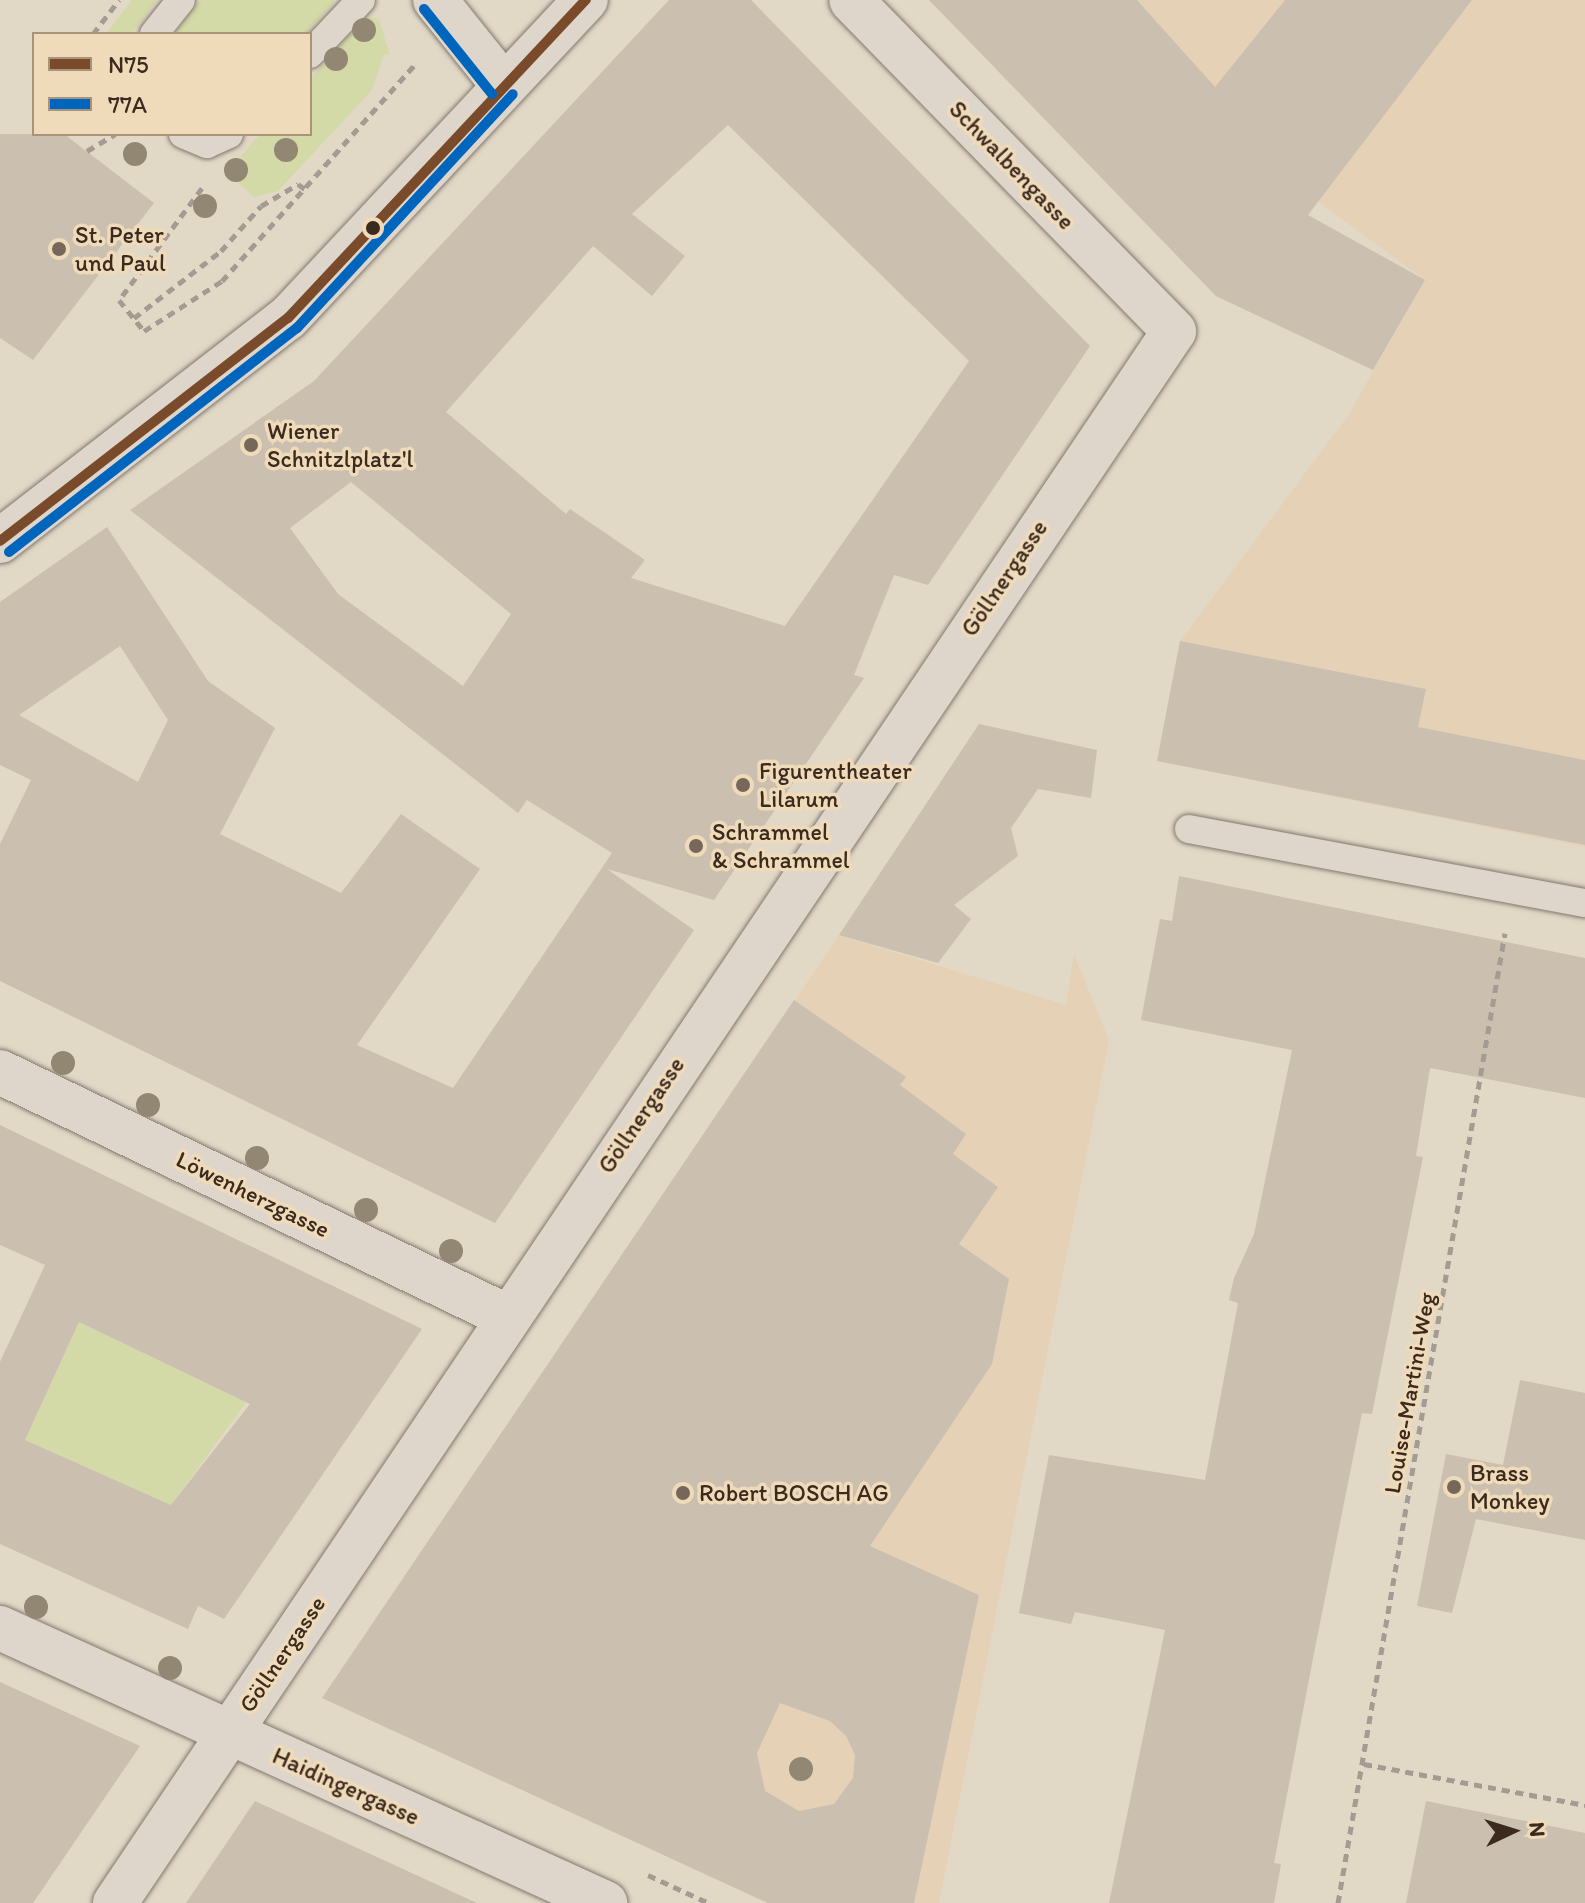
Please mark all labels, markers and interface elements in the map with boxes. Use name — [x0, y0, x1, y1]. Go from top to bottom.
legend — [32, 32, 312, 136]
text: N75 — [108, 50, 149, 79]
text: 77A — [108, 90, 147, 119]
street label: Schwalbengasse — [943, 95, 1081, 235]
unlabelled marker — [365, 220, 381, 236]
place label: St. Peter und Paul — [75, 221, 165, 277]
marker: St. Peter und Paul — [50, 240, 68, 258]
place label: Wiener Schnitzlplatz'l — [267, 417, 413, 473]
marker: Wiener Schnitzlplatz'l — [242, 436, 260, 454]
street label: Göllnergasse — [955, 514, 1053, 642]
place label: Figurentheater Lilarum — [759, 757, 912, 813]
marker: Figurentheater Lilarum — [734, 776, 752, 794]
place label: Schrammel & Schrammel — [712, 818, 850, 874]
marker: Schrammel & Schrammel — [687, 837, 705, 855]
street label: Göllnergasse — [592, 1051, 690, 1179]
street label: Löwenherzgasse — [172, 1144, 334, 1244]
street label: Louise-Martini-Weg — [1377, 1290, 1441, 1496]
place label: Brass Monkey — [1470, 1459, 1550, 1515]
marker: Brass Monkey — [1445, 1478, 1463, 1496]
place label: Robert BOSCH AG — [699, 1479, 889, 1507]
marker: Robert BOSCH AG — [674, 1484, 692, 1502]
street label: Göllnergasse — [233, 1590, 331, 1718]
street label: Haidingergasse — [268, 1741, 424, 1831]
north arrow — [1473, 1791, 1553, 1871]
text: N — [1523, 1821, 1551, 1838]

